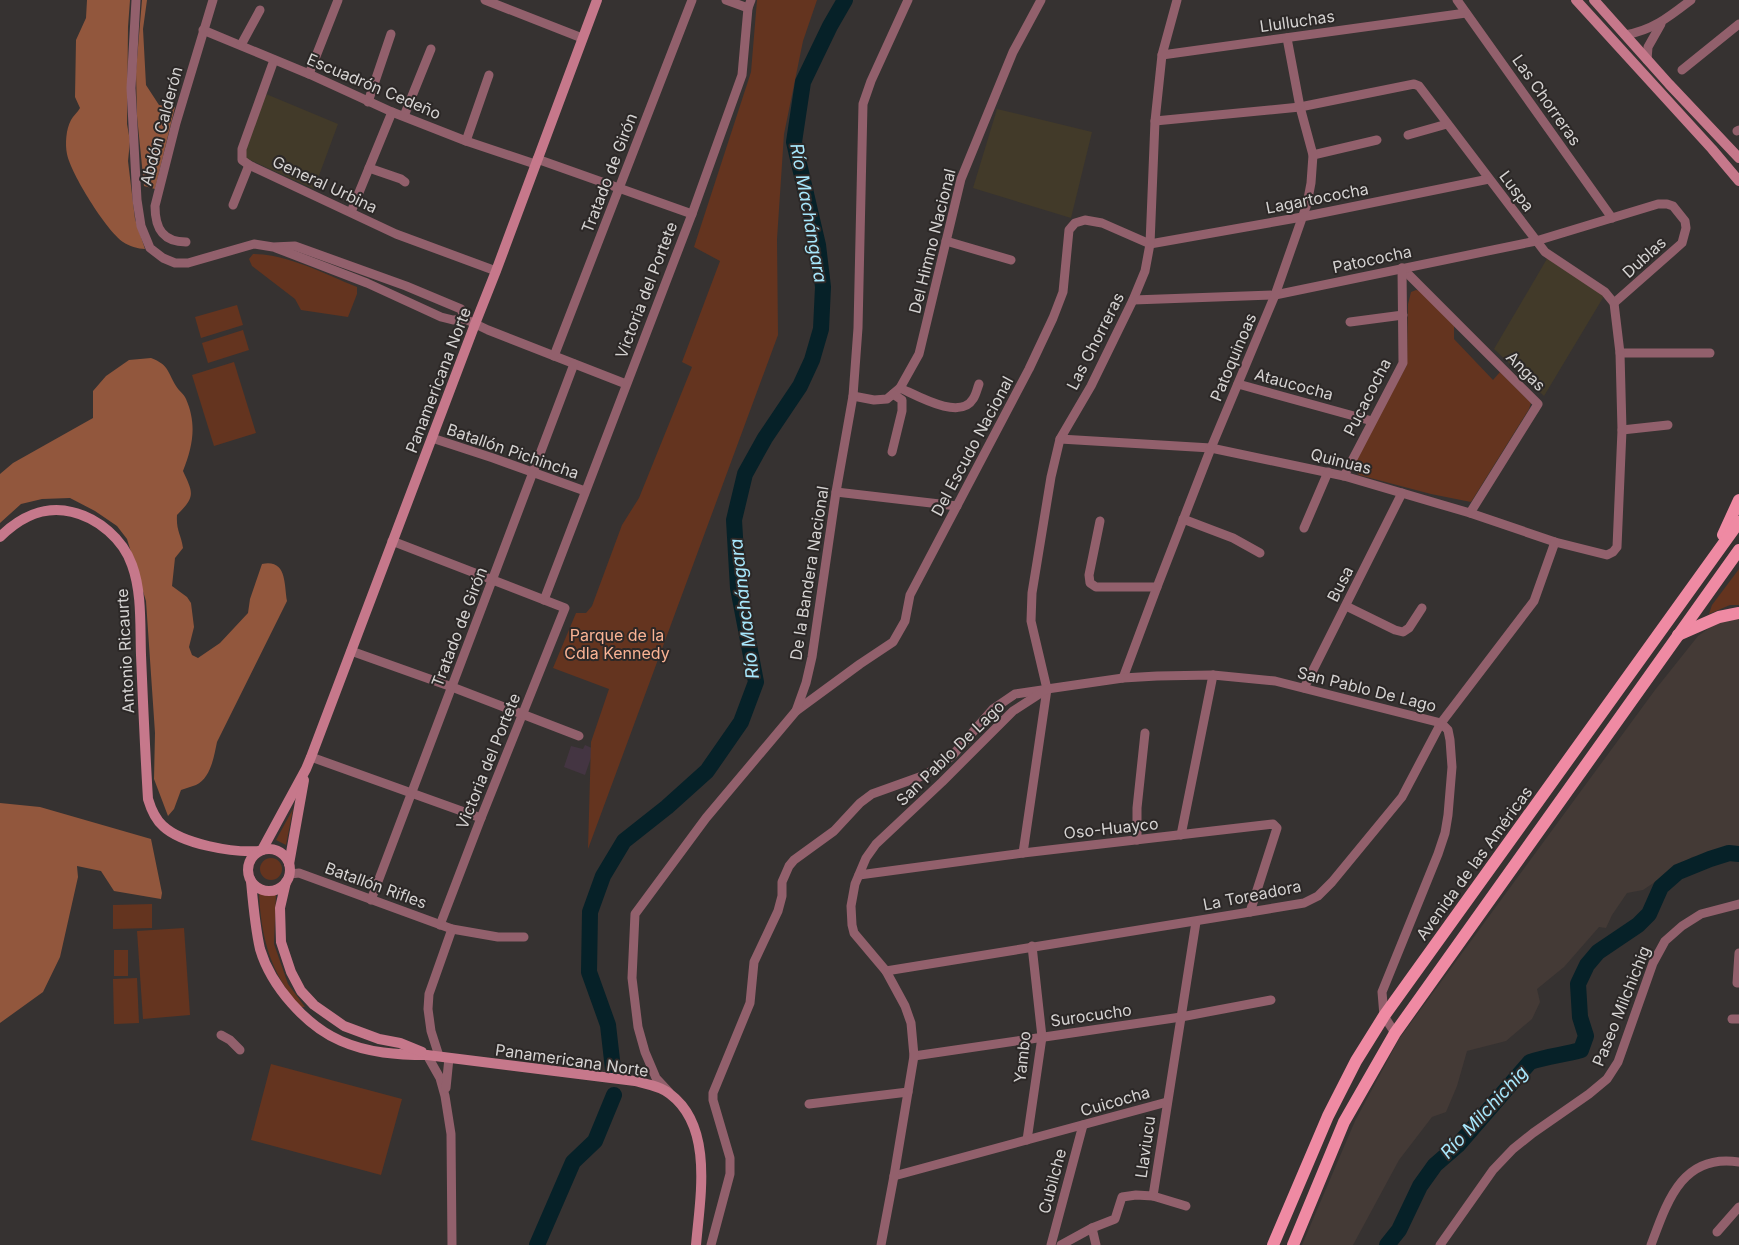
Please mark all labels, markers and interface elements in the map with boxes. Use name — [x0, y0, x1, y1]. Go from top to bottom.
street label: Llulluchas — [1258, 6, 1336, 36]
street label: Escuadrón Cedeño — [304, 49, 444, 123]
street label: Las Chorreras — [1508, 51, 1586, 149]
street label: Abdón Calderón — [135, 64, 187, 188]
street label: Tratado de Girón — [577, 110, 641, 236]
water label: Río Machángara — [786, 142, 832, 284]
street label: General Urbina — [269, 151, 381, 217]
street label: Del Himno Nacional — [904, 167, 960, 315]
street label: Luspa — [1495, 167, 1539, 215]
street label: Lagartococha — [1264, 178, 1370, 218]
street label: Victoria del Portete — [611, 219, 681, 361]
street label: Dublas — [1618, 232, 1670, 282]
street label: Patococha — [1331, 241, 1413, 277]
street label: Las Chorreras — [1062, 289, 1128, 393]
street label: Panamericana Norte — [401, 304, 475, 456]
street label: Patoquinoas — [1206, 310, 1260, 404]
street label: Angas — [1502, 347, 1550, 395]
street label: Pucacocha — [1339, 355, 1395, 439]
street label: Ataucocha — [1252, 364, 1336, 404]
street label: Del Escudo Nacional — [927, 373, 1017, 519]
street label: Batallón Pichincha — [444, 419, 582, 483]
street label: Quinuas — [1309, 444, 1373, 478]
street label: De la Bandera Nacional — [785, 484, 833, 662]
water label: Río Machángara — [725, 538, 763, 680]
street label: Busa — [1323, 563, 1357, 605]
street label: Tratado de Girón — [427, 564, 491, 690]
street label: Antonio Ricaurte — [112, 588, 138, 714]
park label: Parque de la Cdla Kennedy — [564, 625, 670, 663]
street label: San Pablo De Lago — [1295, 662, 1439, 716]
street label: Victoria del Portete — [452, 690, 524, 832]
street label: San Pablo De Lago — [892, 696, 1008, 810]
street label: Avenida de las Américas — [1411, 782, 1537, 944]
street label: Oso-Huayco — [1063, 813, 1159, 843]
street label: Batallón Rifles — [322, 857, 430, 913]
street label: La Toreadora — [1201, 876, 1303, 914]
street label: Paseo Milchichig — [1588, 943, 1654, 1069]
street label: Surocucho — [1049, 999, 1133, 1031]
street label: Yambo — [1009, 1030, 1035, 1084]
street label: Panamericana Norte — [494, 1039, 650, 1081]
water label: Río Milchichig — [1436, 1062, 1532, 1162]
street label: Cuicocha — [1078, 1082, 1152, 1120]
street label: Llaviucu — [1131, 1115, 1159, 1179]
street label: Cubilche — [1034, 1146, 1070, 1216]

